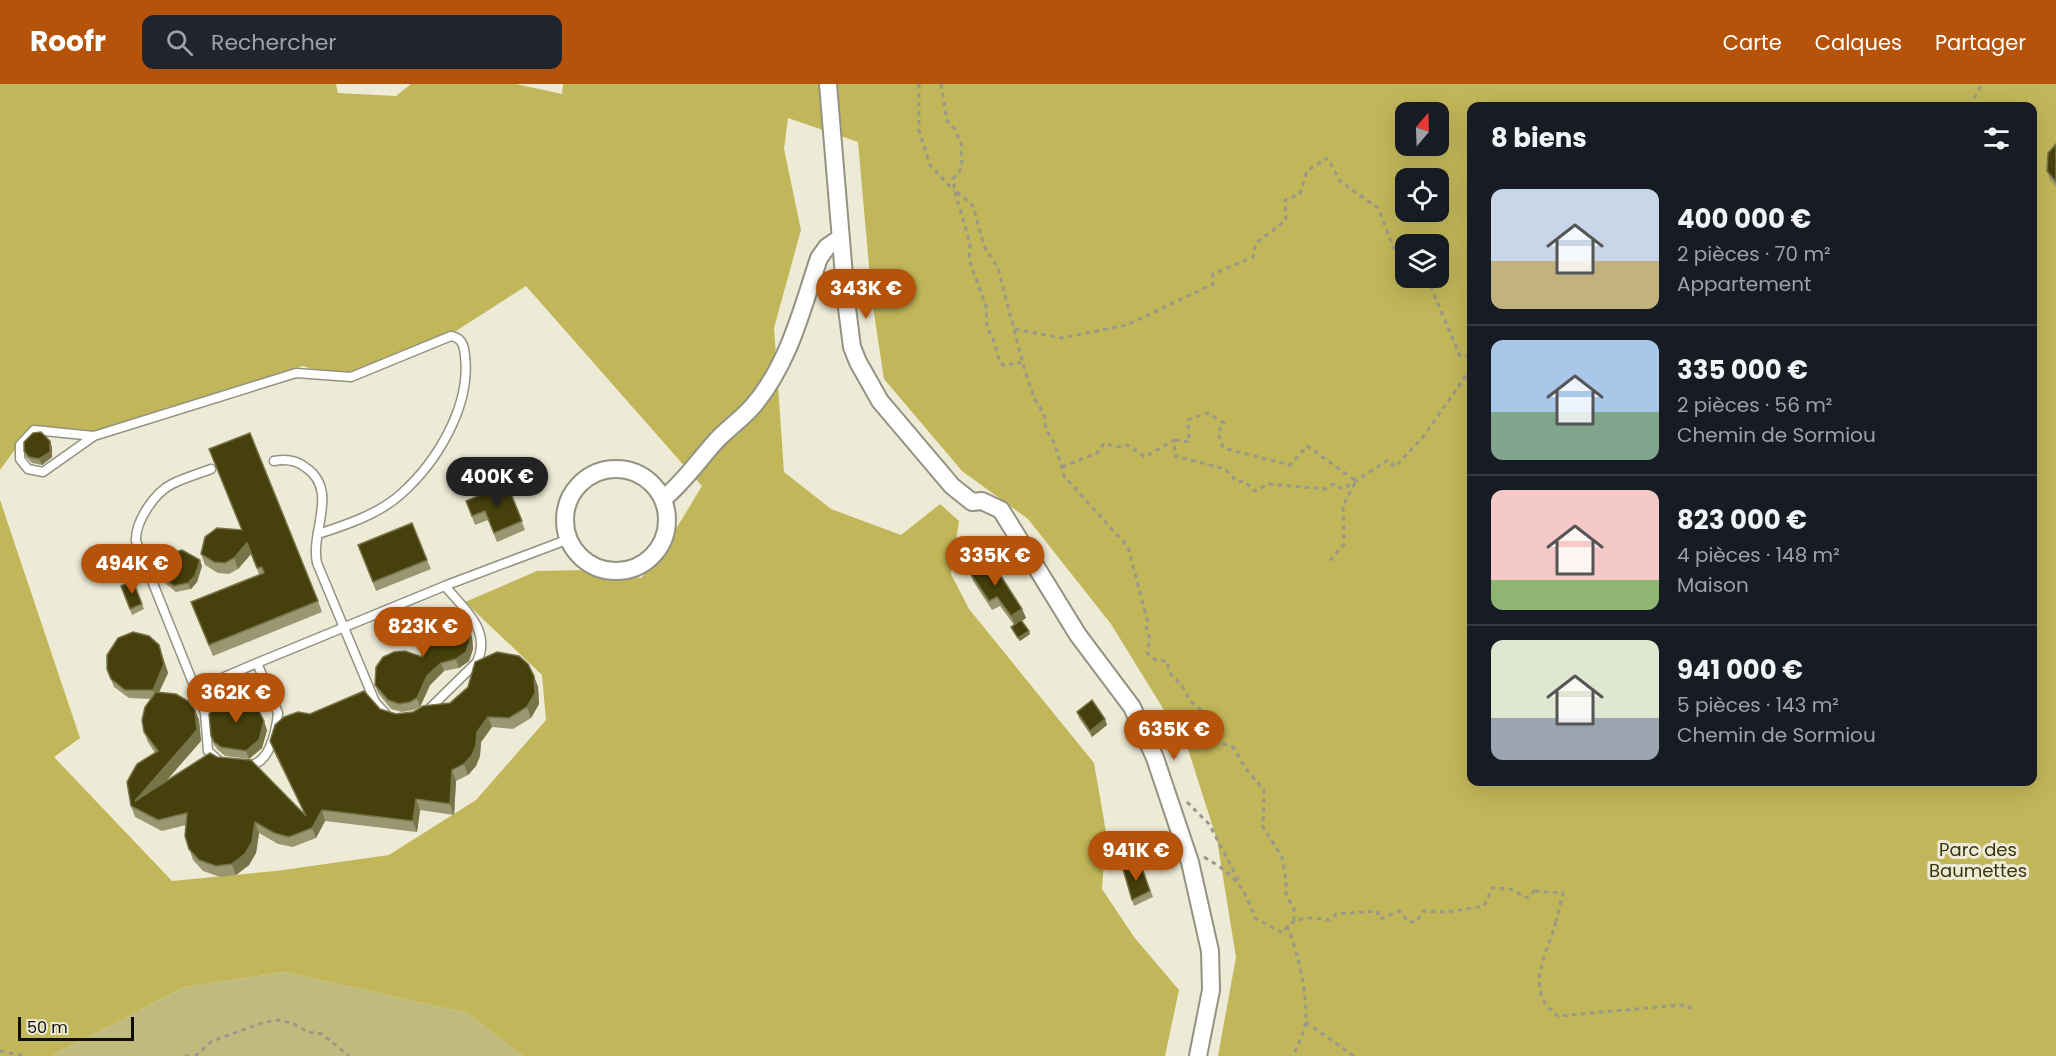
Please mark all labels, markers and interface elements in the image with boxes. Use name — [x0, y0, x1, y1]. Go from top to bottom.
search box — [142, 15, 562, 69]
text: Roofr — [30, 22, 106, 61]
icon: search — [163, 26, 196, 59]
text: Rechercher — [211, 27, 337, 58]
text: Carte — [1723, 28, 1782, 57]
text: Calques — [1815, 28, 1902, 57]
text: Partager — [1935, 28, 2026, 57]
north arrow — [1395, 102, 1449, 156]
map controls — [1395, 102, 1449, 288]
text: 8 biens — [1491, 120, 1587, 156]
icon: filters — [1980, 122, 2013, 155]
button: locate — [1395, 168, 1449, 222]
text: 400 000 € — [1677, 201, 1811, 237]
icon: home — [1539, 213, 1611, 285]
button: layers — [1395, 234, 1449, 288]
text: 2 pièces · 70 m² — [1677, 240, 1831, 268]
pin: 343K € — [817, 269, 915, 320]
text: Appartement — [1677, 270, 1811, 298]
text: 343K € — [830, 274, 902, 302]
text: 335 000 € — [1677, 352, 1808, 388]
icon: home — [1539, 364, 1611, 436]
text: 2 pièces · 56 m² — [1677, 391, 1832, 419]
text: Chemin de Sormiou — [1677, 421, 1876, 449]
pin: 400K € — [448, 457, 546, 508]
text: 400K € — [460, 462, 534, 490]
text: 823 000 € — [1677, 502, 1807, 538]
icon: home — [1539, 514, 1611, 586]
pin: 335K € — [946, 536, 1044, 587]
text: 335K € — [959, 541, 1031, 569]
text: 4 pièces · 148 m² — [1677, 541, 1840, 569]
pin: 494K € — [83, 544, 181, 595]
text: 494K € — [95, 549, 169, 577]
text: Maison — [1677, 571, 1749, 599]
pin: 823K € — [374, 607, 472, 658]
text: 823K € — [388, 612, 458, 640]
text: 941 000 € — [1677, 652, 1803, 688]
icon: home — [1539, 664, 1611, 736]
pin: 362K € — [187, 673, 285, 724]
text: 362K € — [201, 678, 271, 706]
text: 5 pièces · 143 m² — [1677, 691, 1839, 719]
pin: 635K € — [1125, 710, 1223, 761]
text: 635K € — [1138, 715, 1210, 743]
text: Chemin de Sormiou — [1677, 721, 1876, 749]
pin: 941K € — [1087, 831, 1185, 882]
text: 941K € — [1102, 836, 1170, 864]
park label: Parc des Baumettes — [1929, 837, 2027, 883]
scale bar — [18, 1014, 134, 1042]
text: 50 m — [27, 1016, 68, 1039]

